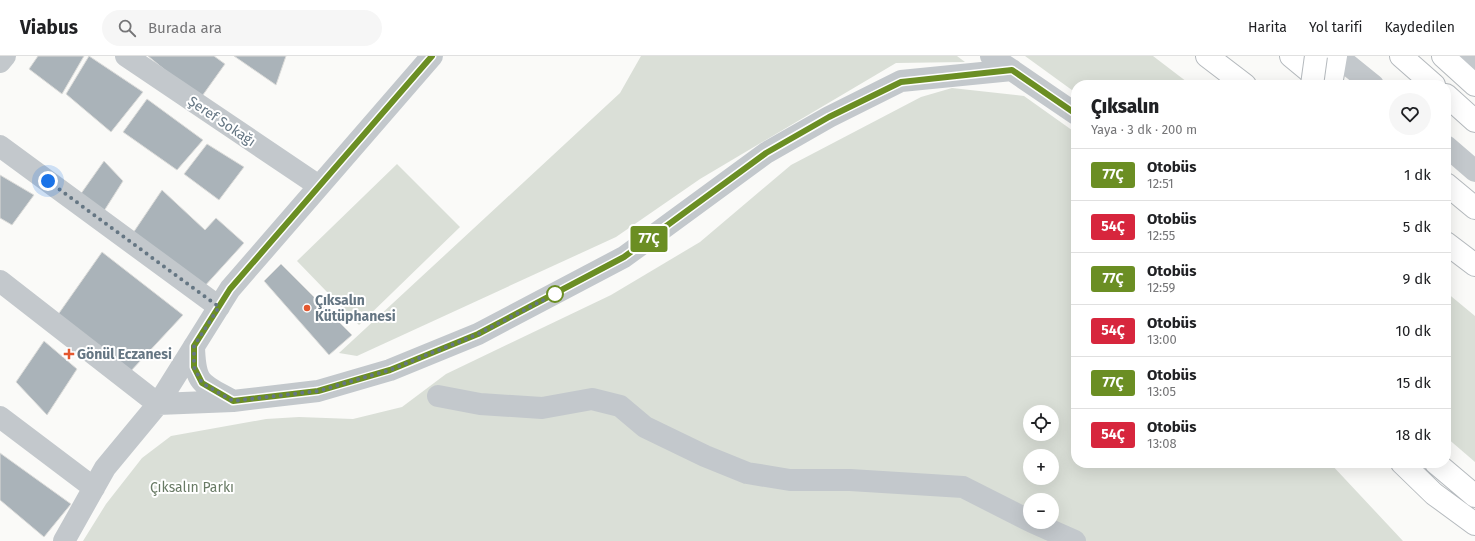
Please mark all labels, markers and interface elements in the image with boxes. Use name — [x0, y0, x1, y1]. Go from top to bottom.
search box — [102, 10, 382, 46]
text: Viabus — [20, 16, 78, 39]
icon: search — [116, 17, 138, 39]
text: Burada ara — [148, 19, 222, 37]
text: Harita — [1248, 19, 1287, 36]
text: Yol tarifi — [1309, 19, 1362, 36]
text: Kaydedilen — [1384, 19, 1455, 36]
street label: Şeref Sokağı — [185, 93, 259, 150]
button: heart — [1389, 93, 1431, 135]
text: Çıksalın — [1091, 95, 1159, 118]
text: Yaya · 3 dk · 200 m — [1091, 122, 1197, 137]
text: Otobüs — [1147, 158, 1196, 176]
text: 77Ç — [1102, 166, 1124, 183]
text: 1 dk — [1404, 166, 1431, 184]
your location — [38, 171, 58, 191]
text: 12:51 — [1147, 176, 1174, 191]
text: Otobüs — [1147, 210, 1196, 228]
text: 54Ç — [1101, 218, 1125, 235]
text: 5 dk — [1403, 218, 1431, 236]
line badge: 77Ç — [626, 226, 672, 252]
text: 12:55 — [1147, 228, 1175, 243]
text: 77Ç — [638, 230, 660, 247]
text: Otobüs — [1147, 262, 1196, 280]
text: 77Ç — [1102, 270, 1124, 287]
text: 9 dk — [1402, 270, 1431, 288]
text: 12:59 — [1147, 280, 1175, 295]
unlabelled marker — [546, 285, 564, 303]
place label: Çıksalın Kütüphanesi — [315, 292, 396, 325]
marker: Çıksalın Kütüphanesi — [302, 303, 312, 313]
text: Otobüs — [1147, 314, 1196, 332]
text: 54Ç — [1101, 322, 1125, 339]
text: 10 dk — [1396, 322, 1431, 340]
text: 13:00 — [1147, 332, 1177, 347]
place label: Gönül Eczanesi — [77, 346, 172, 363]
marker: Gönül Eczanesi — [64, 349, 74, 359]
text: Otobüs — [1147, 366, 1196, 384]
text: 77Ç — [1102, 374, 1124, 391]
text: 15 dk — [1396, 374, 1431, 392]
text: 13:05 — [1147, 384, 1176, 399]
map controls — [1023, 405, 1059, 529]
button: locate — [1023, 405, 1059, 441]
text: Otobüs — [1147, 418, 1196, 436]
text: 54Ç — [1101, 426, 1125, 443]
text: 18 dk — [1396, 426, 1431, 444]
text: 13:08 — [1147, 436, 1177, 451]
button: + — [1023, 449, 1059, 485]
park label: Çıksalın Parkı — [150, 479, 234, 496]
button: − — [1023, 493, 1059, 529]

